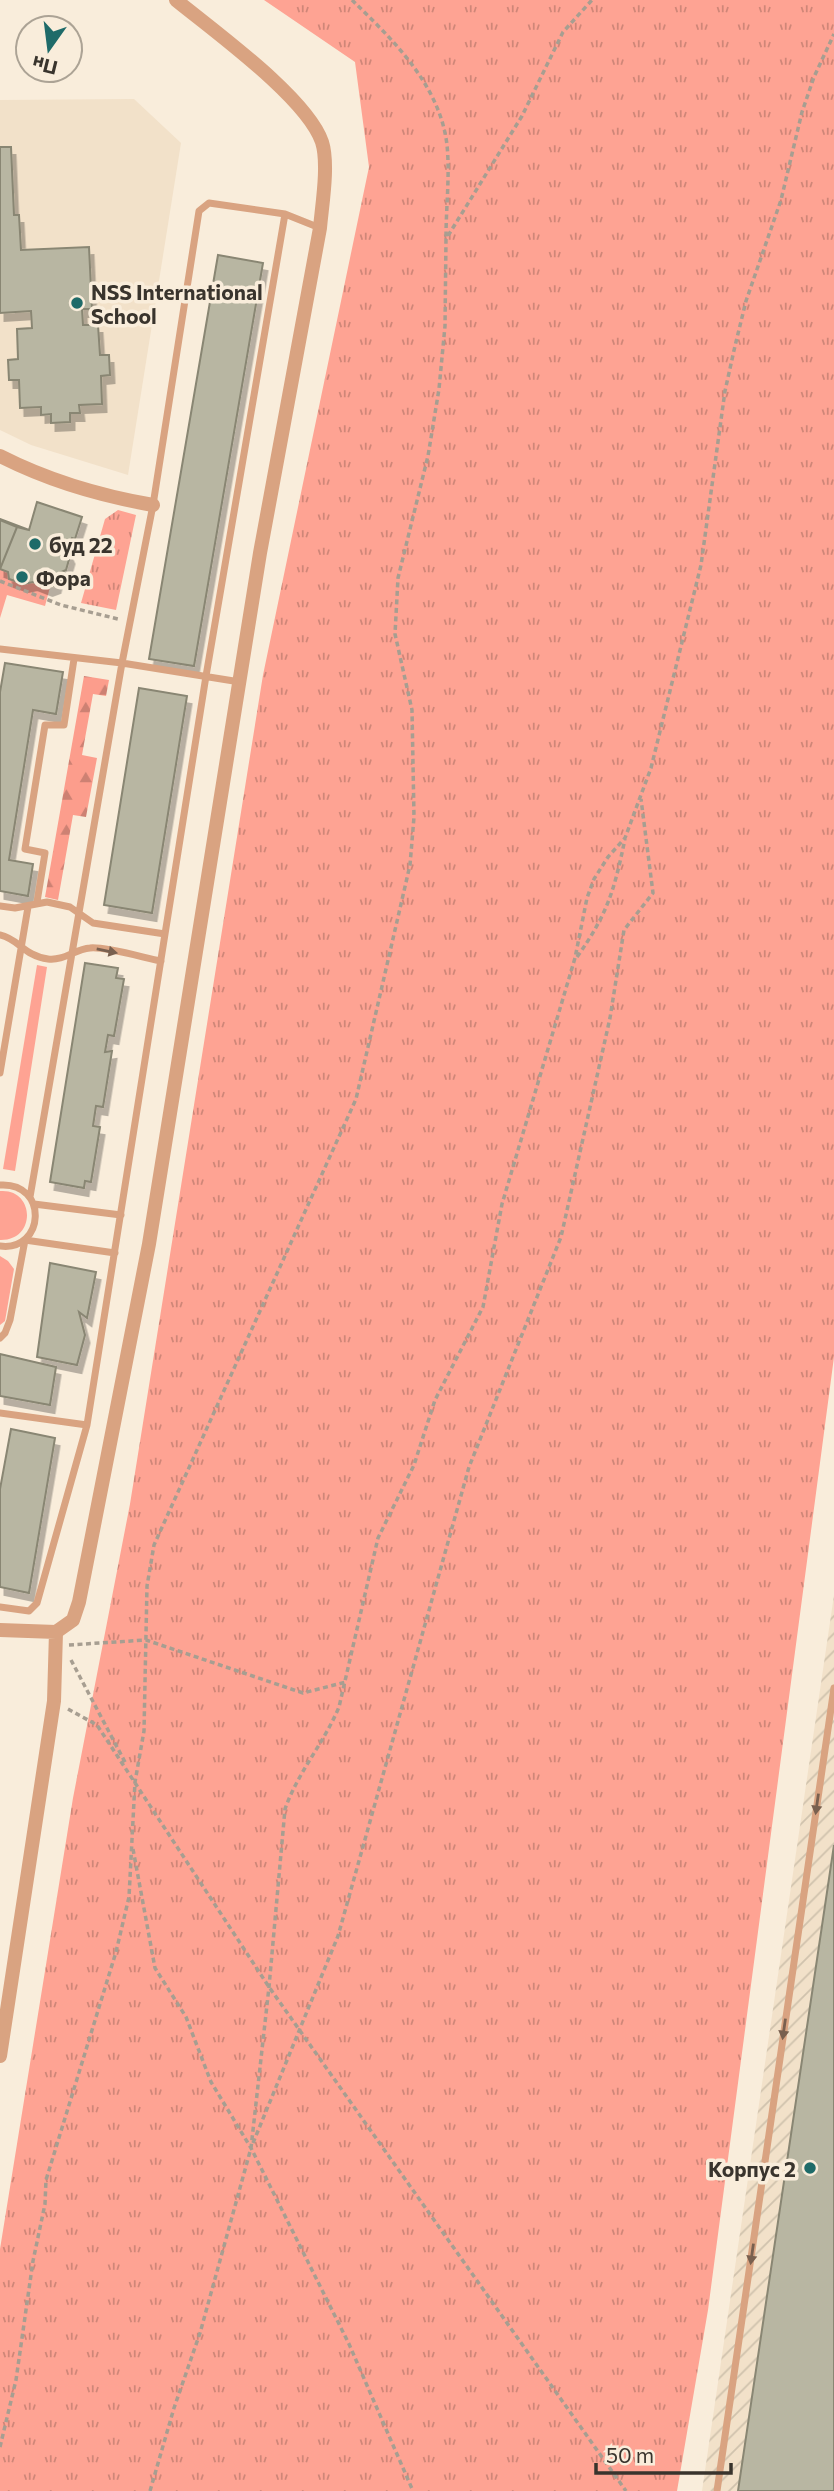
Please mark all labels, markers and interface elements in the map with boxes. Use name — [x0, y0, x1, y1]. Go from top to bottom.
north arrow — [14, 14, 84, 84]
text: Пн — [30, 52, 60, 80]
place label: NSS International School — [91, 279, 263, 328]
marker: NSS International School — [69, 295, 85, 311]
place label: буд 22 — [49, 532, 113, 557]
marker: буд 22 — [27, 536, 43, 552]
place label: Фора — [36, 565, 91, 590]
marker: Фора — [14, 569, 30, 585]
one-way arrow — [96, 945, 118, 956]
one-way arrow — [811, 1793, 822, 1815]
one-way arrow — [779, 2018, 790, 2040]
place label: Корпус 2 — [708, 2156, 796, 2181]
marker: Корпус 2 — [802, 2160, 818, 2176]
one-way arrow — [746, 2243, 757, 2265]
scale bar — [596, 2432, 731, 2476]
text: 50 m — [606, 2442, 654, 2467]

